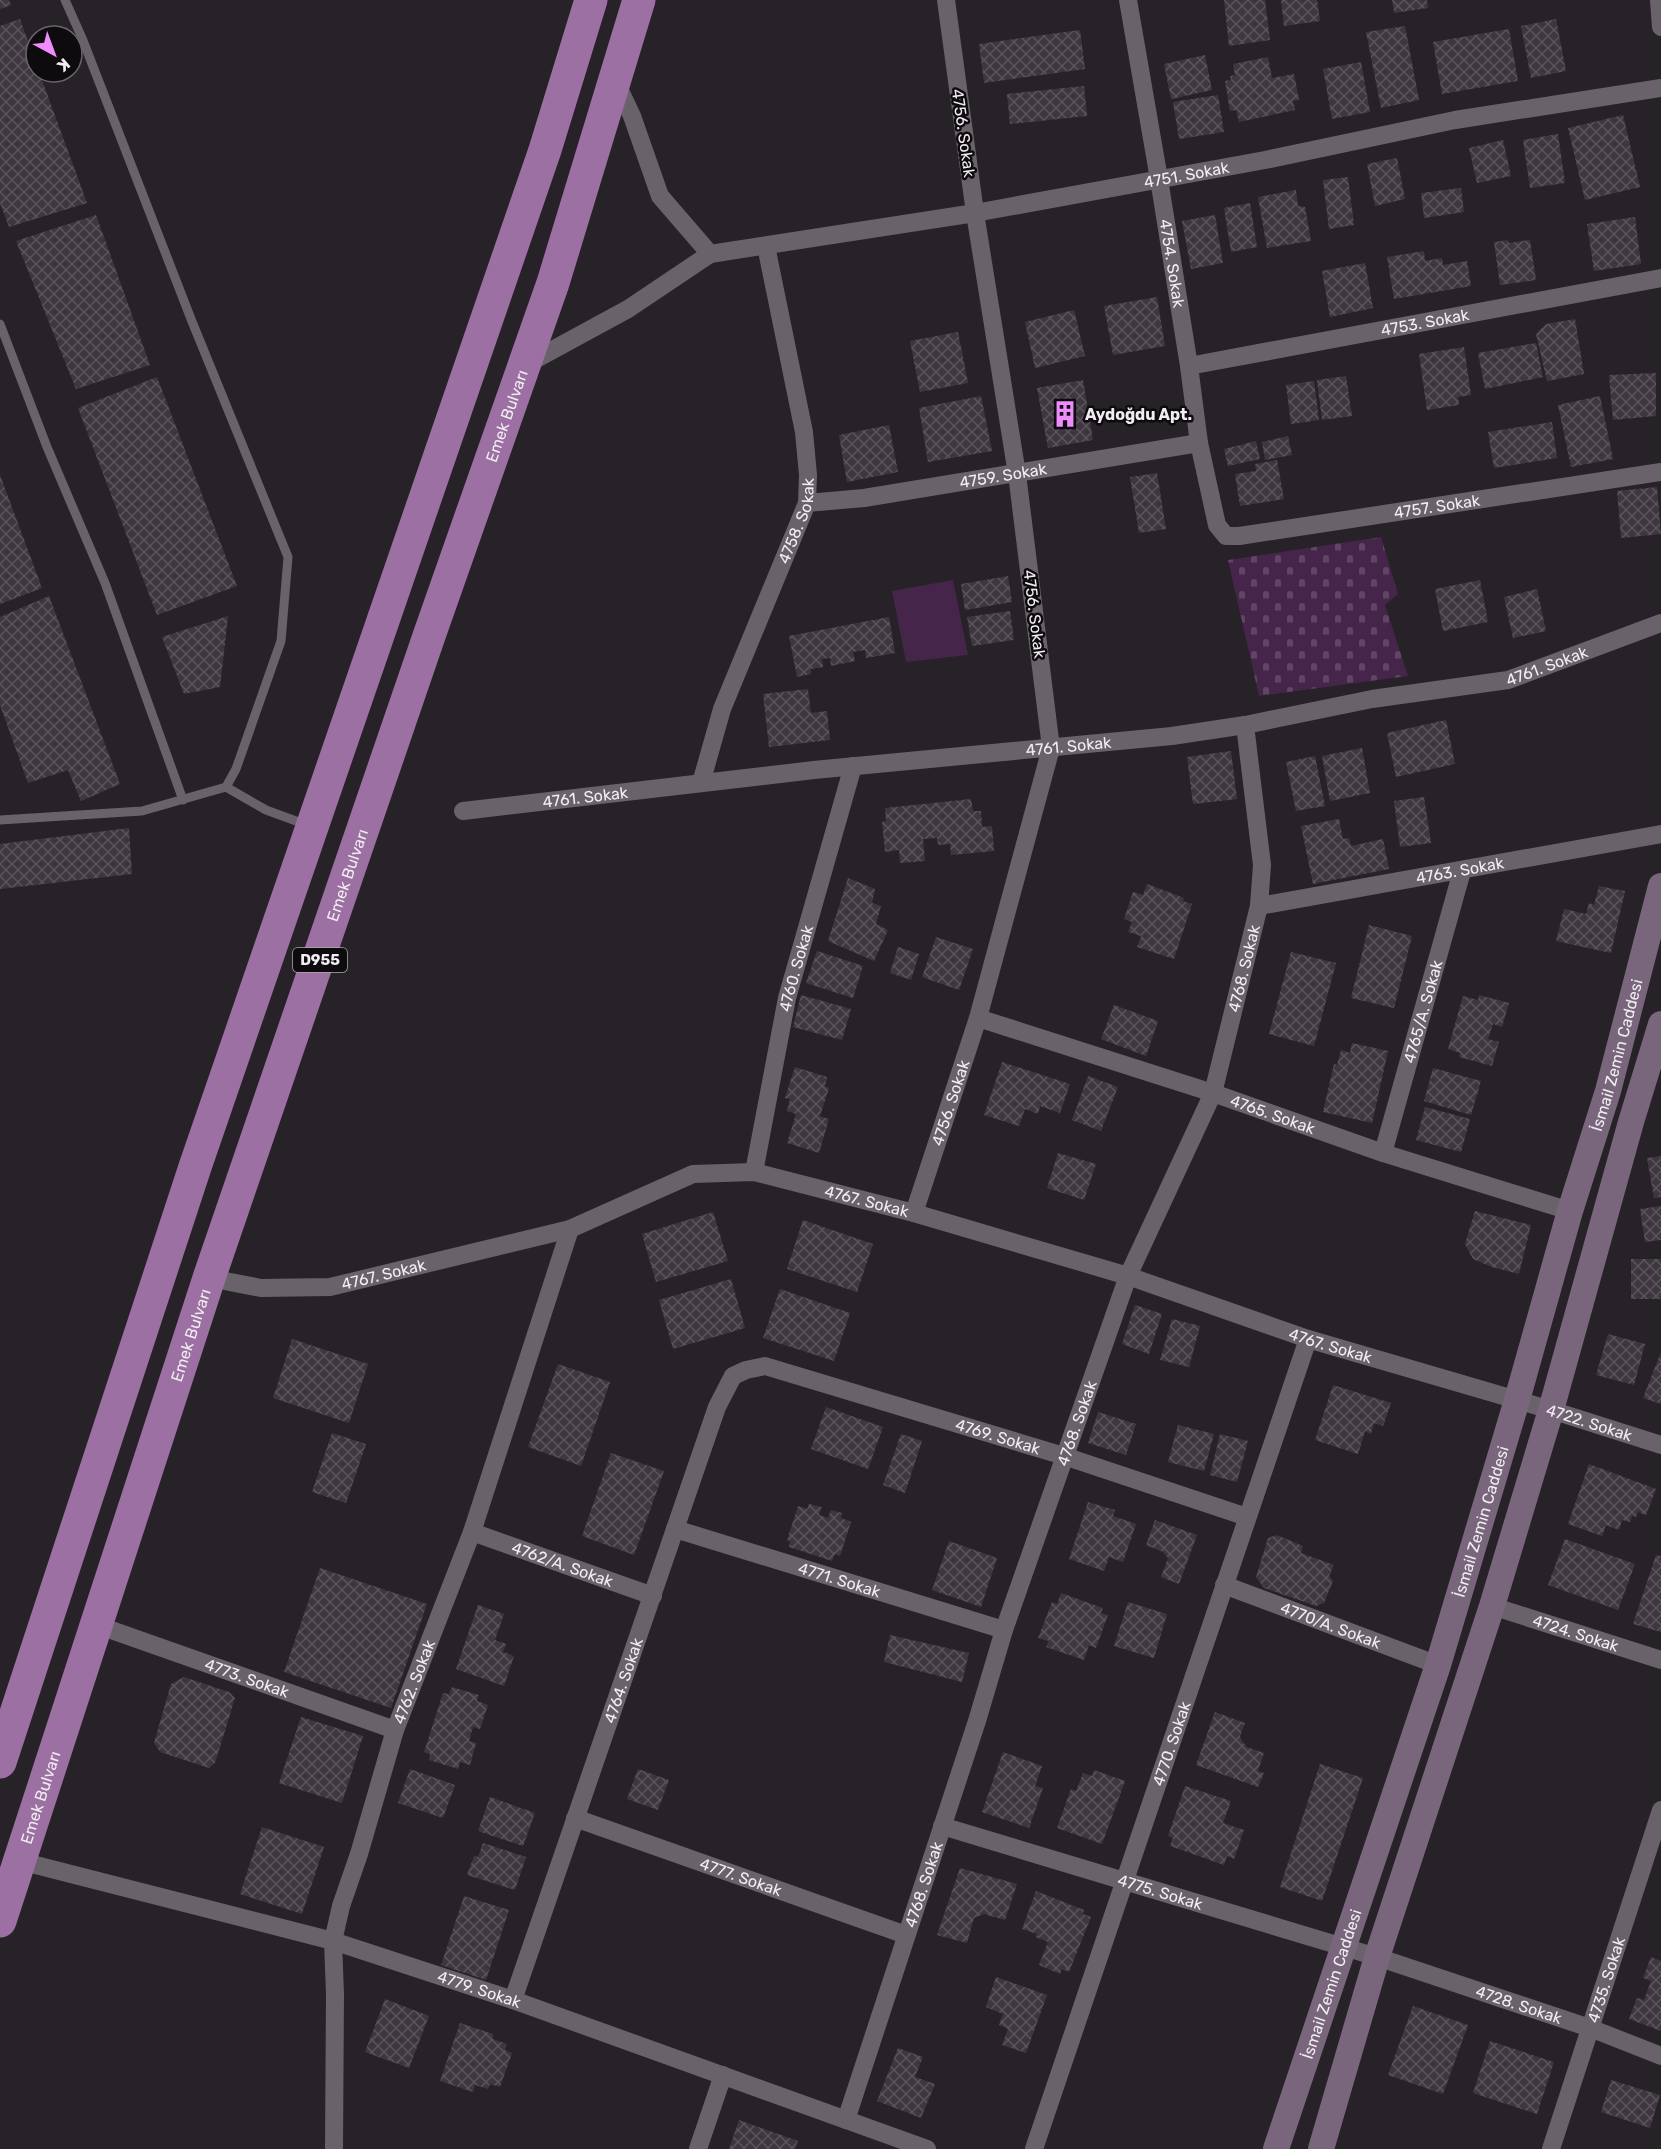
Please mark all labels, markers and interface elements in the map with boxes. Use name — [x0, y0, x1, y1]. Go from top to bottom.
north arrow — [24, 24, 84, 84]
text: K — [53, 54, 74, 76]
street label: 4756. Sokak — [948, 88, 979, 179]
street label: 4751. Sokak — [1142, 158, 1231, 192]
street label: 4754. Sokak — [1156, 218, 1189, 310]
street label: 4753. Sokak — [1379, 305, 1471, 340]
street label: Emek Bulvarı — [482, 367, 532, 465]
building icon: Aydoğdu Apt. — [1050, 399, 1080, 429]
place label: Aydoğdu Apt. — [1085, 405, 1192, 424]
street label: 4759. Sokak — [958, 459, 1049, 492]
street label: 4758. Sokak — [774, 477, 818, 567]
street label: 4757. Sokak — [1393, 490, 1482, 522]
street label: 4756. Sokak — [1020, 569, 1049, 660]
street label: 4761. Sokak — [1503, 642, 1591, 690]
street label: 4761. Sokak — [1025, 733, 1113, 760]
street label: 4761. Sokak — [542, 783, 630, 812]
street label: Emek Bulvarı — [323, 827, 372, 924]
street label: 4763. Sokak — [1414, 853, 1506, 888]
street label: 4760. Sokak — [776, 922, 817, 1013]
street label: 4768. Sokak — [1224, 922, 1264, 1014]
road number: D955 — [293, 948, 347, 972]
street label: 4765/A. Sokak — [1400, 957, 1447, 1065]
street label: İsmail Zemin Caddesi — [1587, 977, 1647, 1134]
street label: 4756. Sokak — [928, 1057, 974, 1148]
street label: 4765. Sokak — [1228, 1091, 1318, 1139]
street label: 4767. Sokak — [823, 1181, 911, 1221]
street label: 4767. Sokak — [340, 1255, 428, 1294]
street label: Emek Bulvarı — [167, 1286, 215, 1384]
street label: 4767. Sokak — [1286, 1324, 1375, 1367]
street label: 4768. Sokak — [1053, 1377, 1101, 1469]
street label: 4722. Sokak — [1544, 1400, 1635, 1445]
street label: 4769. Sokak — [953, 1415, 1043, 1459]
street label: İsmail Zemin Caddesi — [1450, 1444, 1513, 1600]
street label: 4762/A. Sokak — [509, 1538, 616, 1591]
street label: 4771. Sokak — [796, 1558, 884, 1602]
street label: 4770/A. Sokak — [1278, 1598, 1384, 1653]
street label: 4724. Sokak — [1530, 1611, 1622, 1656]
street label: 4764. Sokak — [600, 1635, 647, 1726]
street label: 4762. Sokak — [389, 1636, 439, 1727]
street label: 4773. Sokak — [202, 1655, 292, 1702]
street label: 4770. Sokak — [1149, 1698, 1195, 1789]
street label: Emek Bulvarı — [17, 1749, 65, 1846]
street label: 4768. Sokak — [901, 1838, 947, 1930]
street label: 4777. Sokak — [697, 1854, 785, 1901]
street label: 4775. Sokak — [1115, 1870, 1206, 1914]
street label: İsmail Zemin Caddesi — [1298, 1907, 1366, 2062]
street label: 4735. Sokak — [1584, 1934, 1629, 2025]
street label: 4779. Sokak — [435, 1967, 524, 2012]
street label: 4728. Sokak — [1473, 1982, 1565, 2028]

